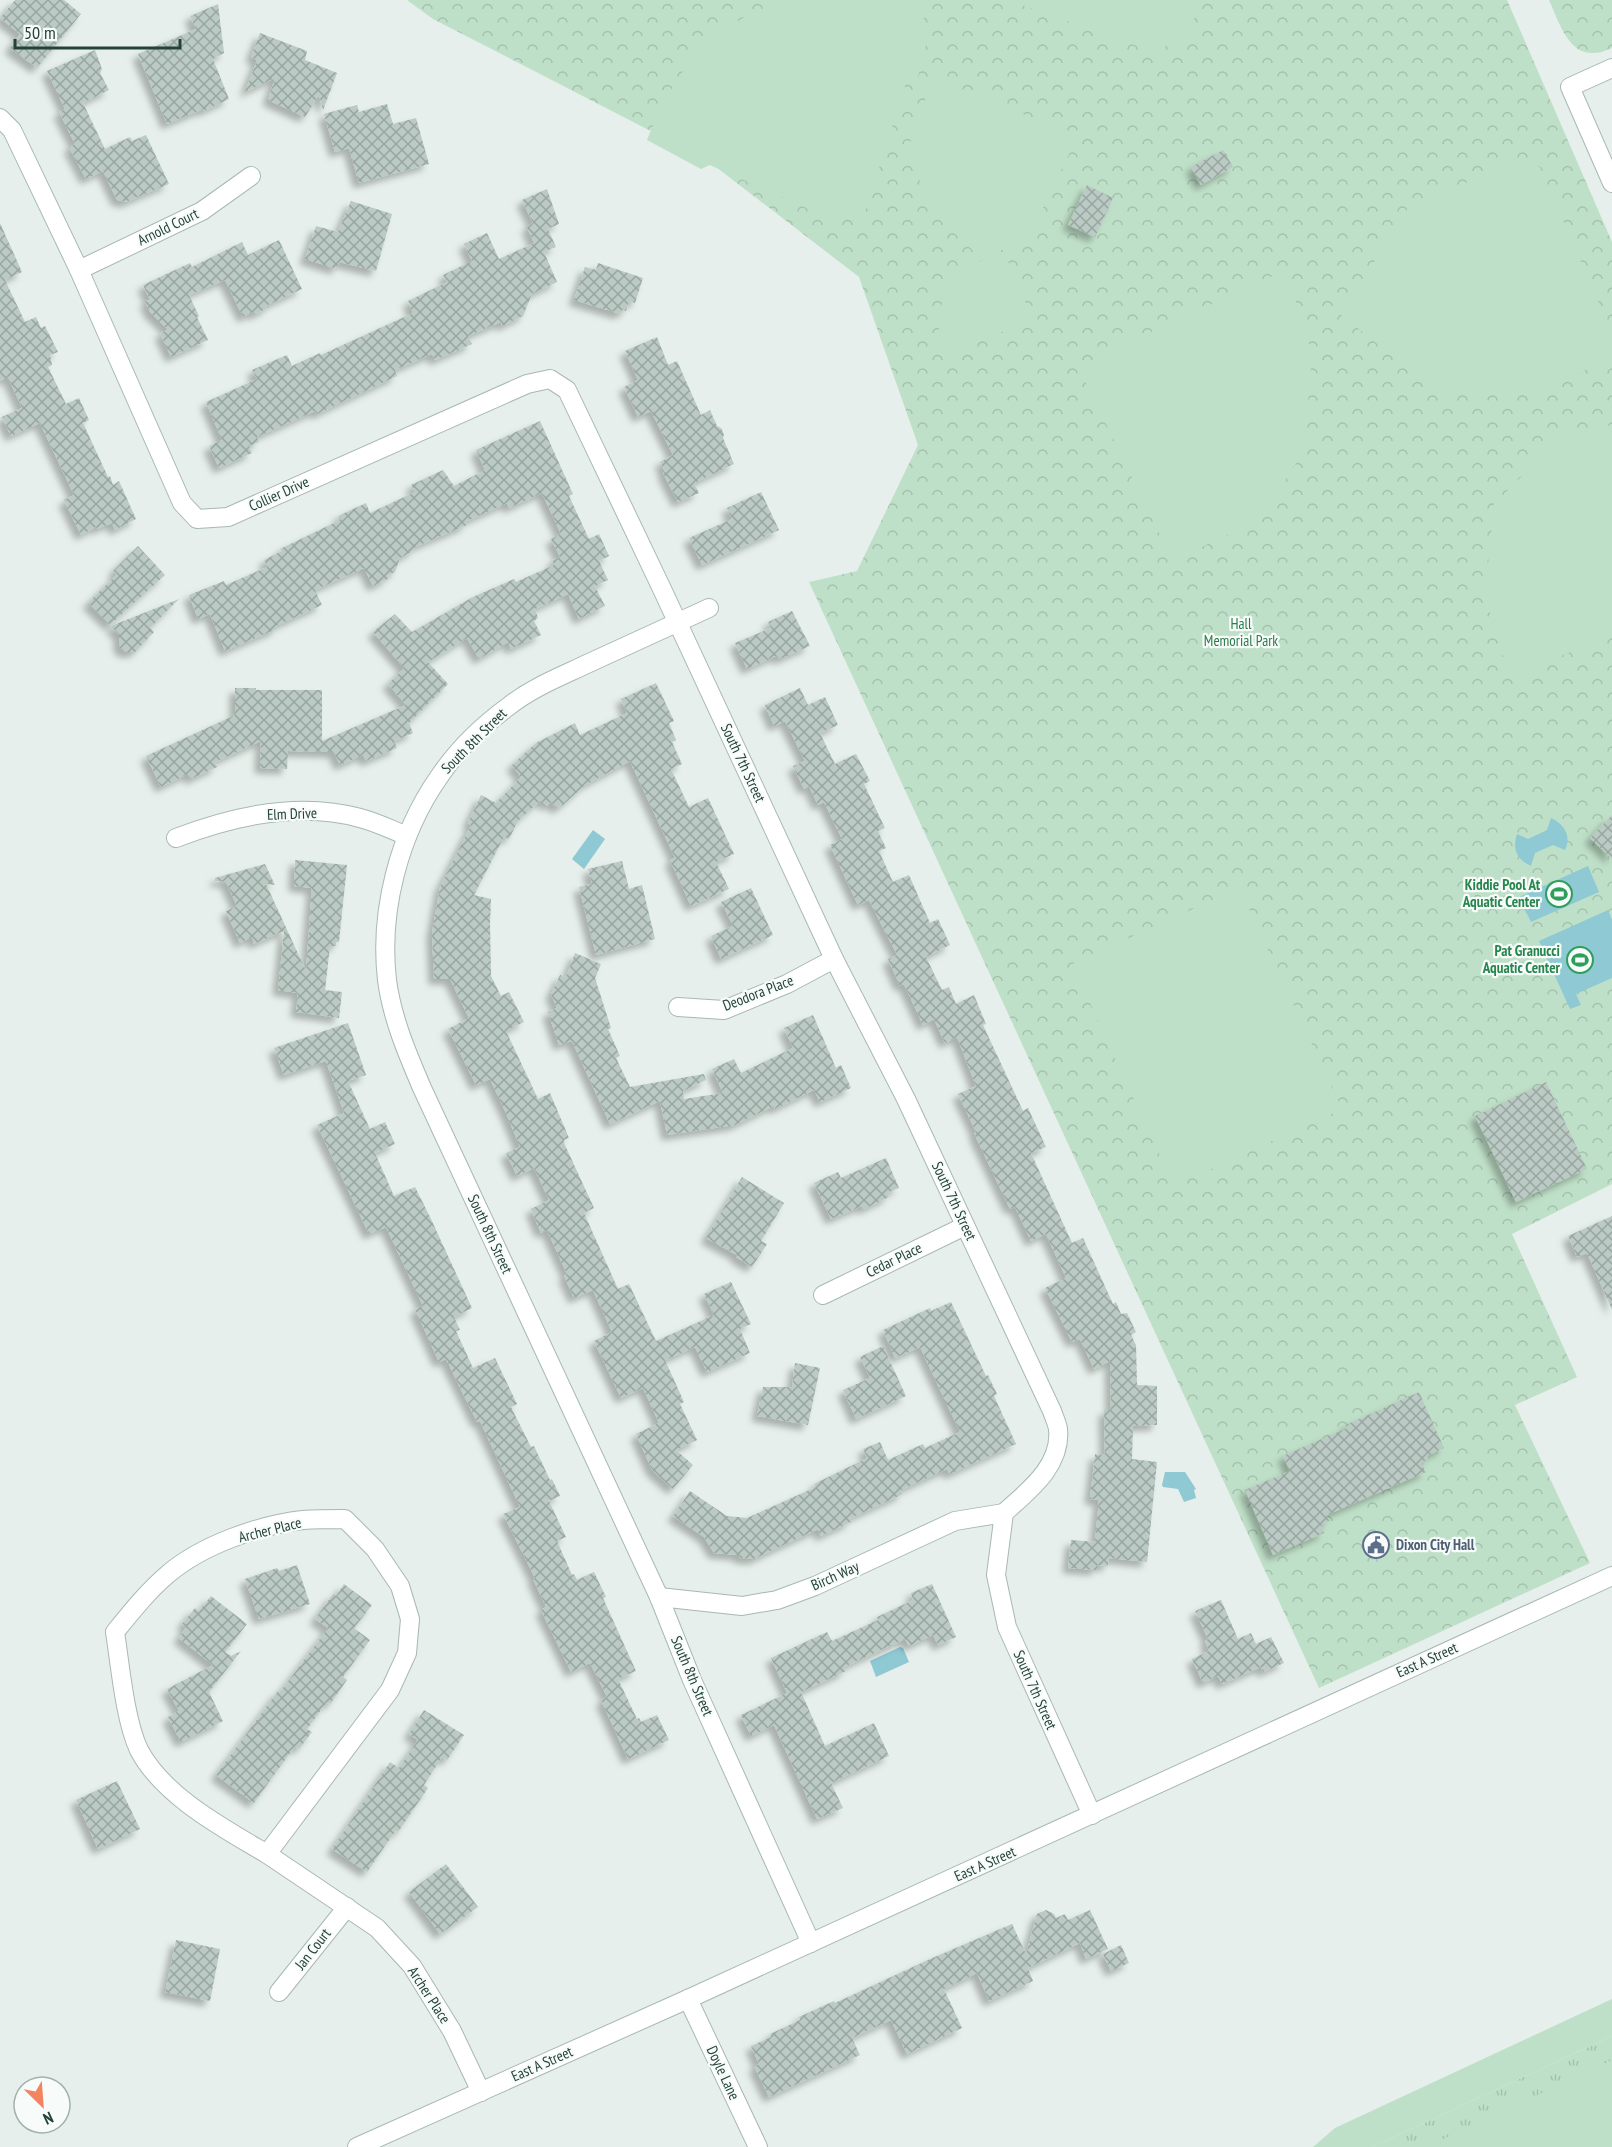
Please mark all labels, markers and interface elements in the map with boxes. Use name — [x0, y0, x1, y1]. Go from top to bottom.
scale bar — [15, 12, 180, 50]
text: 50 m — [24, 21, 56, 44]
street label: Arnold Court — [134, 204, 201, 249]
street label: Collier Drive — [246, 472, 312, 515]
park label: Hall Memorial Park — [1204, 614, 1278, 650]
street label: South 8th Street — [437, 704, 510, 777]
street label: South 7th Street — [717, 720, 770, 805]
street label: Elm Drive — [267, 803, 317, 824]
place label: Kiddie Pool At Aquatic Center — [1462, 875, 1541, 911]
sports icon: Kiddie Pool At Aquatic Center — [1544, 879, 1574, 909]
place label: Pat Granucci Aquatic Center — [1482, 941, 1561, 977]
sports icon: Pat Granucci Aquatic Center — [1565, 945, 1595, 975]
street label: Deodora Place — [720, 970, 796, 1015]
street label: South 7th Street — [928, 1158, 981, 1243]
street label: South 8th Street — [464, 1191, 517, 1276]
street label: Cedar Place — [863, 1238, 925, 1281]
street label: Archer Place — [236, 1513, 303, 1546]
public building icon: Dixon City Hall — [1361, 1530, 1391, 1560]
place label: Dixon City Hall — [1396, 1535, 1475, 1554]
street label: Birch Way — [808, 1556, 862, 1594]
street label: South 8th Street — [667, 1633, 718, 1719]
street label: East A Street — [1393, 1638, 1460, 1681]
street label: South 7th Street — [1010, 1647, 1061, 1732]
street label: East A Street — [951, 1842, 1018, 1885]
street label: Jan Court — [290, 1924, 335, 1974]
street label: Archer Place — [404, 1963, 455, 2027]
street label: East A Street — [508, 2042, 575, 2085]
street label: Doyle Lane — [703, 2043, 744, 2103]
north arrow — [12, 2075, 72, 2135]
text: N — [40, 2108, 56, 2129]

